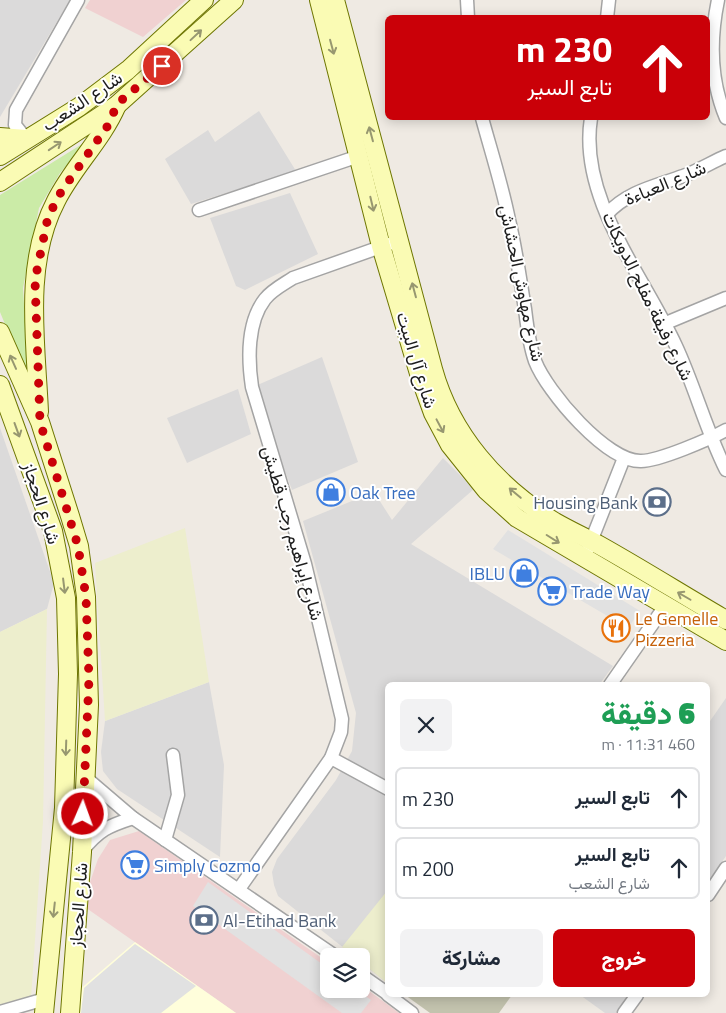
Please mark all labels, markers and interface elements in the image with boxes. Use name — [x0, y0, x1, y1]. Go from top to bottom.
text: 230 m — [516, 22, 612, 76]
one-way arrow — [190, 29, 203, 41]
icon: ahead — [630, 35, 695, 100]
one-way arrow — [328, 38, 337, 54]
pin — [141, 45, 183, 87]
icon: arrive — [148, 52, 176, 80]
street label: شارع الشعب — [36, 64, 128, 138]
text: تابع السير — [527, 70, 612, 104]
one-way arrow — [366, 126, 375, 142]
one-way arrow — [48, 141, 62, 151]
street label: شارع العباءة — [620, 154, 710, 212]
one-way arrow — [368, 196, 377, 212]
street label: شارع مهاوش الحشاش — [492, 202, 552, 364]
street label: شارع رفيفة مفلح الدويكات — [595, 207, 701, 385]
one-way arrow — [408, 283, 418, 299]
street label: شارع آل البيت — [389, 308, 445, 412]
one-way arrow — [8, 355, 18, 370]
one-way arrow — [435, 419, 445, 434]
one-way arrow — [13, 422, 22, 438]
street label: شارع إبراهيم رجب قطيش — [255, 442, 331, 624]
street label: شارع الحجاز — [16, 457, 68, 548]
shop icon: Oak Tree — [316, 477, 346, 507]
place label: Oak Tree — [350, 479, 416, 506]
bank icon: Housing Bank — [642, 487, 672, 517]
one-way arrow — [509, 488, 522, 499]
place label: Housing Bank — [533, 489, 638, 516]
one-way arrow — [546, 534, 560, 544]
shop icon: IBLU — [509, 558, 539, 588]
place label: IBLU — [470, 560, 505, 587]
supermarket icon: Trade Way — [537, 576, 567, 606]
one-way arrow — [59, 577, 69, 593]
place label: Trade Way — [571, 578, 650, 605]
one-way arrow — [677, 590, 691, 600]
place label: Le Gemelle Pizzeria — [635, 605, 718, 653]
restaurant icon: Le Gemelle Pizzeria — [601, 613, 631, 643]
text: 6 دقيقة — [601, 690, 695, 736]
button: close — [400, 699, 452, 751]
text: 460 m · 11:31 — [601, 732, 695, 756]
one-way arrow — [61, 740, 71, 756]
text: تابع السير — [575, 782, 650, 811]
text: 230 m — [402, 784, 454, 813]
icon: ahead — [665, 784, 693, 812]
position arrow — [56, 787, 108, 839]
text: تابع السير — [575, 839, 650, 868]
supermarket icon: Simply Cozmo — [120, 850, 150, 880]
place label: Simply Cozmo — [154, 852, 261, 879]
text: 200 m — [402, 854, 454, 883]
icon: ahead — [665, 854, 693, 882]
street label: شارع الحجاز — [62, 862, 94, 949]
text: شارع الشعب — [568, 871, 650, 895]
one-way arrow — [49, 902, 59, 918]
bank icon: Al-Etihad Bank — [189, 905, 219, 935]
place label: Al-Etihad Bank — [223, 907, 337, 934]
button: مشاركة — [400, 929, 543, 987]
button: خروج — [553, 929, 695, 987]
map controls — [320, 948, 370, 998]
button: layers — [320, 948, 370, 998]

